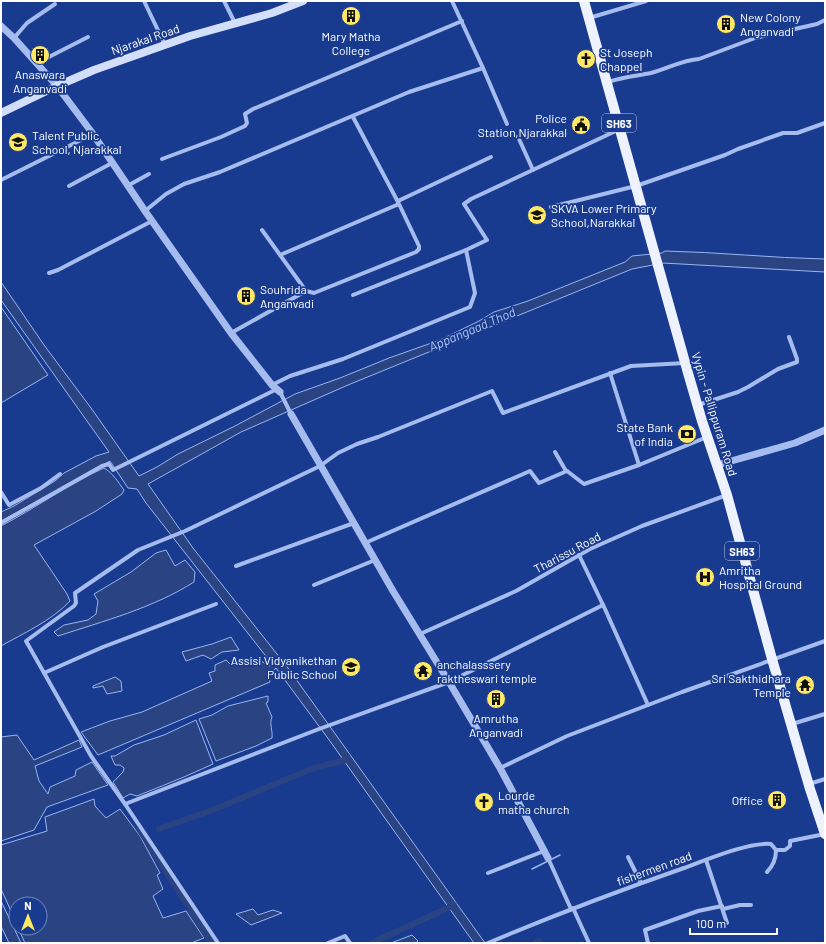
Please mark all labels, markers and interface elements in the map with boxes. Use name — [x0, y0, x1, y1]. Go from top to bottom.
building icon: Mary Matha College — [340, 5, 362, 27]
place label: New Colony Anganvadi — [740, 10, 801, 38]
building icon: New Colony Anganvadi — [715, 13, 737, 35]
street label: Njarakal Road — [109, 21, 181, 57]
place label: Mary Matha College — [322, 29, 380, 57]
building icon: Anaswara Anganvadi — [29, 44, 51, 66]
place label: St Joseph Chappel — [600, 45, 653, 73]
church icon: St Joseph Chappel — [575, 48, 597, 70]
place label: Anaswara Anganvadi — [13, 67, 67, 95]
place label: Police Station,Njarakkal — [478, 111, 567, 139]
public building icon: Police Station,Njarakkal — [570, 114, 592, 136]
road number: SH63 — [602, 114, 636, 132]
place label: Talent Public School, Njarakkal — [32, 128, 122, 156]
school or university icon: Talent Public School, Njarakkal — [7, 131, 29, 153]
place label: SKVA Lower Primary School,Narakkal — [551, 201, 657, 229]
school or university icon: SKVA Lower Primary School,Narakkal — [526, 204, 548, 226]
place label: Souhrida Anganvadi — [260, 282, 314, 310]
building icon: Souhrida Anganvadi — [235, 285, 257, 307]
water label: Appangaad Thod — [426, 303, 518, 354]
street label: Vypin - Pallippuram Road — [689, 350, 741, 478]
place label: State Bank of India — [617, 420, 673, 448]
bank icon: State Bank of India — [676, 423, 698, 445]
street label: Tharissu Road — [531, 529, 603, 575]
road number: SH63 — [725, 542, 759, 560]
place label: Amritha Hospital Ground — [719, 563, 802, 591]
hospital icon: Amritha Hospital Ground — [694, 566, 716, 588]
place label: Assisi Vidyanikethan Public School — [231, 653, 337, 681]
school or university icon: Assisi Vidyanikethan Public School — [340, 656, 362, 678]
place label: anchalasssery raktheswari temple — [437, 657, 537, 685]
temple icon: anchalasssery raktheswari temple — [412, 660, 434, 682]
place label: Sri Sakthidhara Temple — [712, 671, 791, 699]
temple icon: Sri Sakthidhara Temple — [794, 674, 816, 696]
building icon: Amrutha Anganvadi — [485, 688, 507, 710]
place label: Amrutha Anganvadi — [469, 711, 523, 739]
place label: Lourde matha church — [498, 788, 570, 816]
building icon: Office — [766, 789, 788, 811]
church icon: Lourde matha church — [473, 791, 495, 813]
place label: Office — [732, 793, 763, 807]
street label: fishermen road — [615, 848, 693, 888]
north arrow — [8, 896, 48, 936]
text: N — [24, 899, 32, 912]
scale bar — [690, 910, 777, 936]
text: 100 m — [696, 916, 726, 930]

